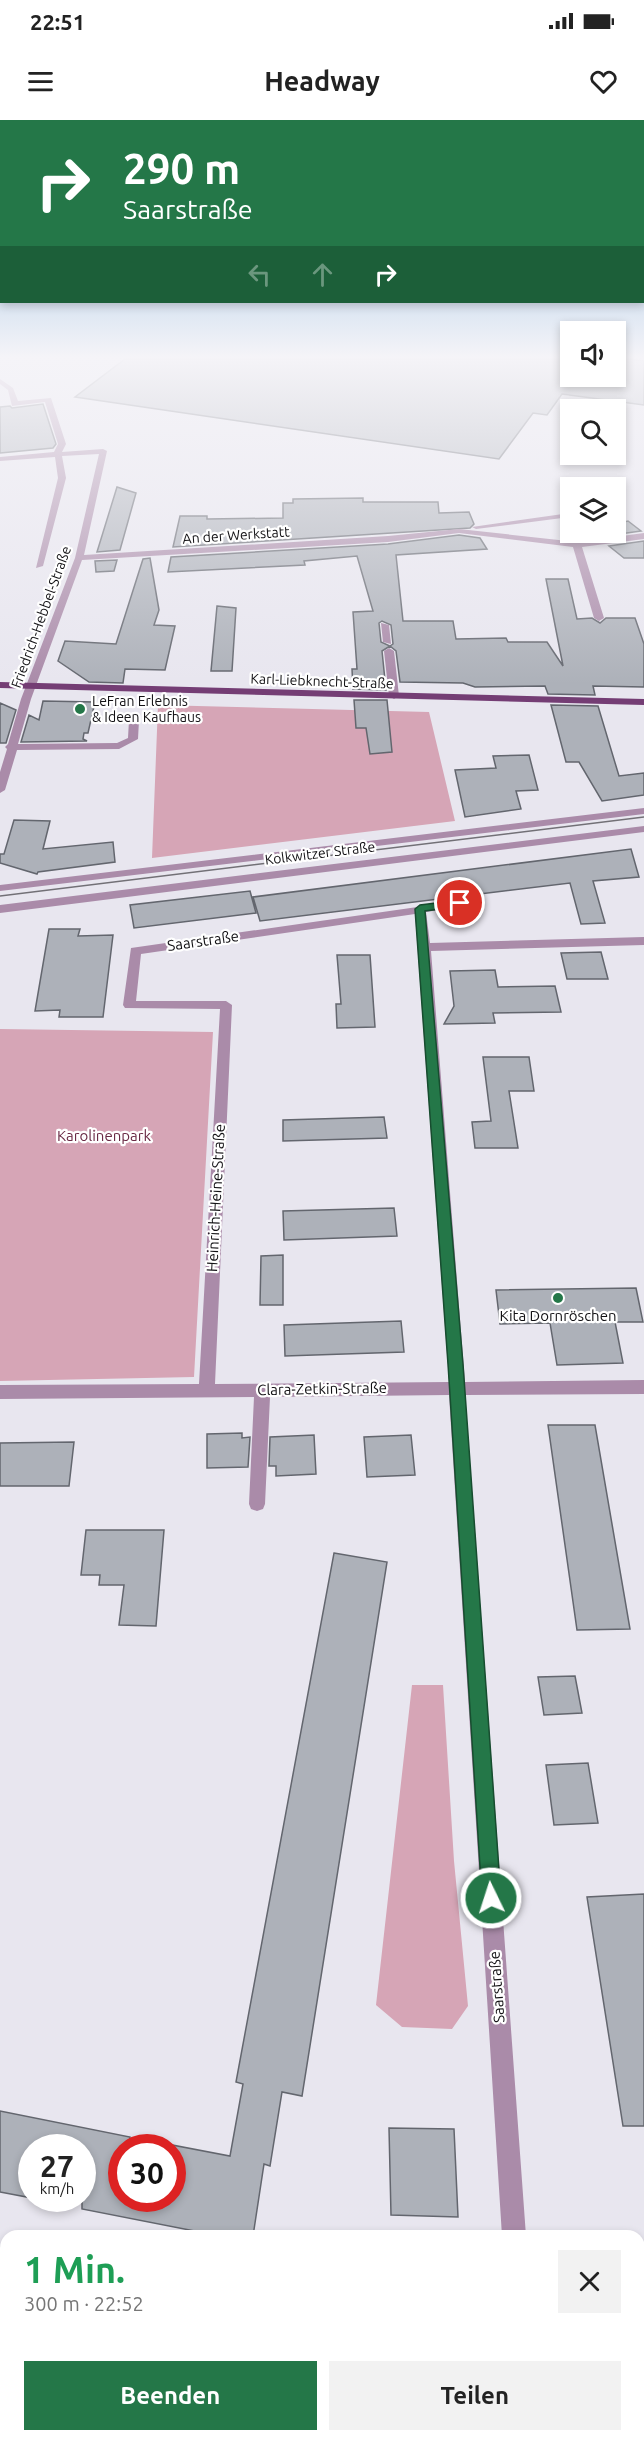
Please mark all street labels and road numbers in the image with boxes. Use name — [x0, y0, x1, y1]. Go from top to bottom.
street label: An der Werkstatt — [182, 523, 291, 547]
street label: Friedrich-Hebbel-Straße — [8, 544, 74, 690]
street label: Karl-Liebknecht-Straße — [250, 671, 394, 691]
street label: Kolkwitzer Straße — [264, 838, 376, 868]
street label: Saarstraße — [166, 927, 240, 954]
street label: Heinrich-Heine-Straße — [203, 1124, 228, 1272]
street label: Clara-Zetkin-Straße — [257, 1379, 387, 1398]
street label: Saarstraße — [486, 1950, 507, 2024]

